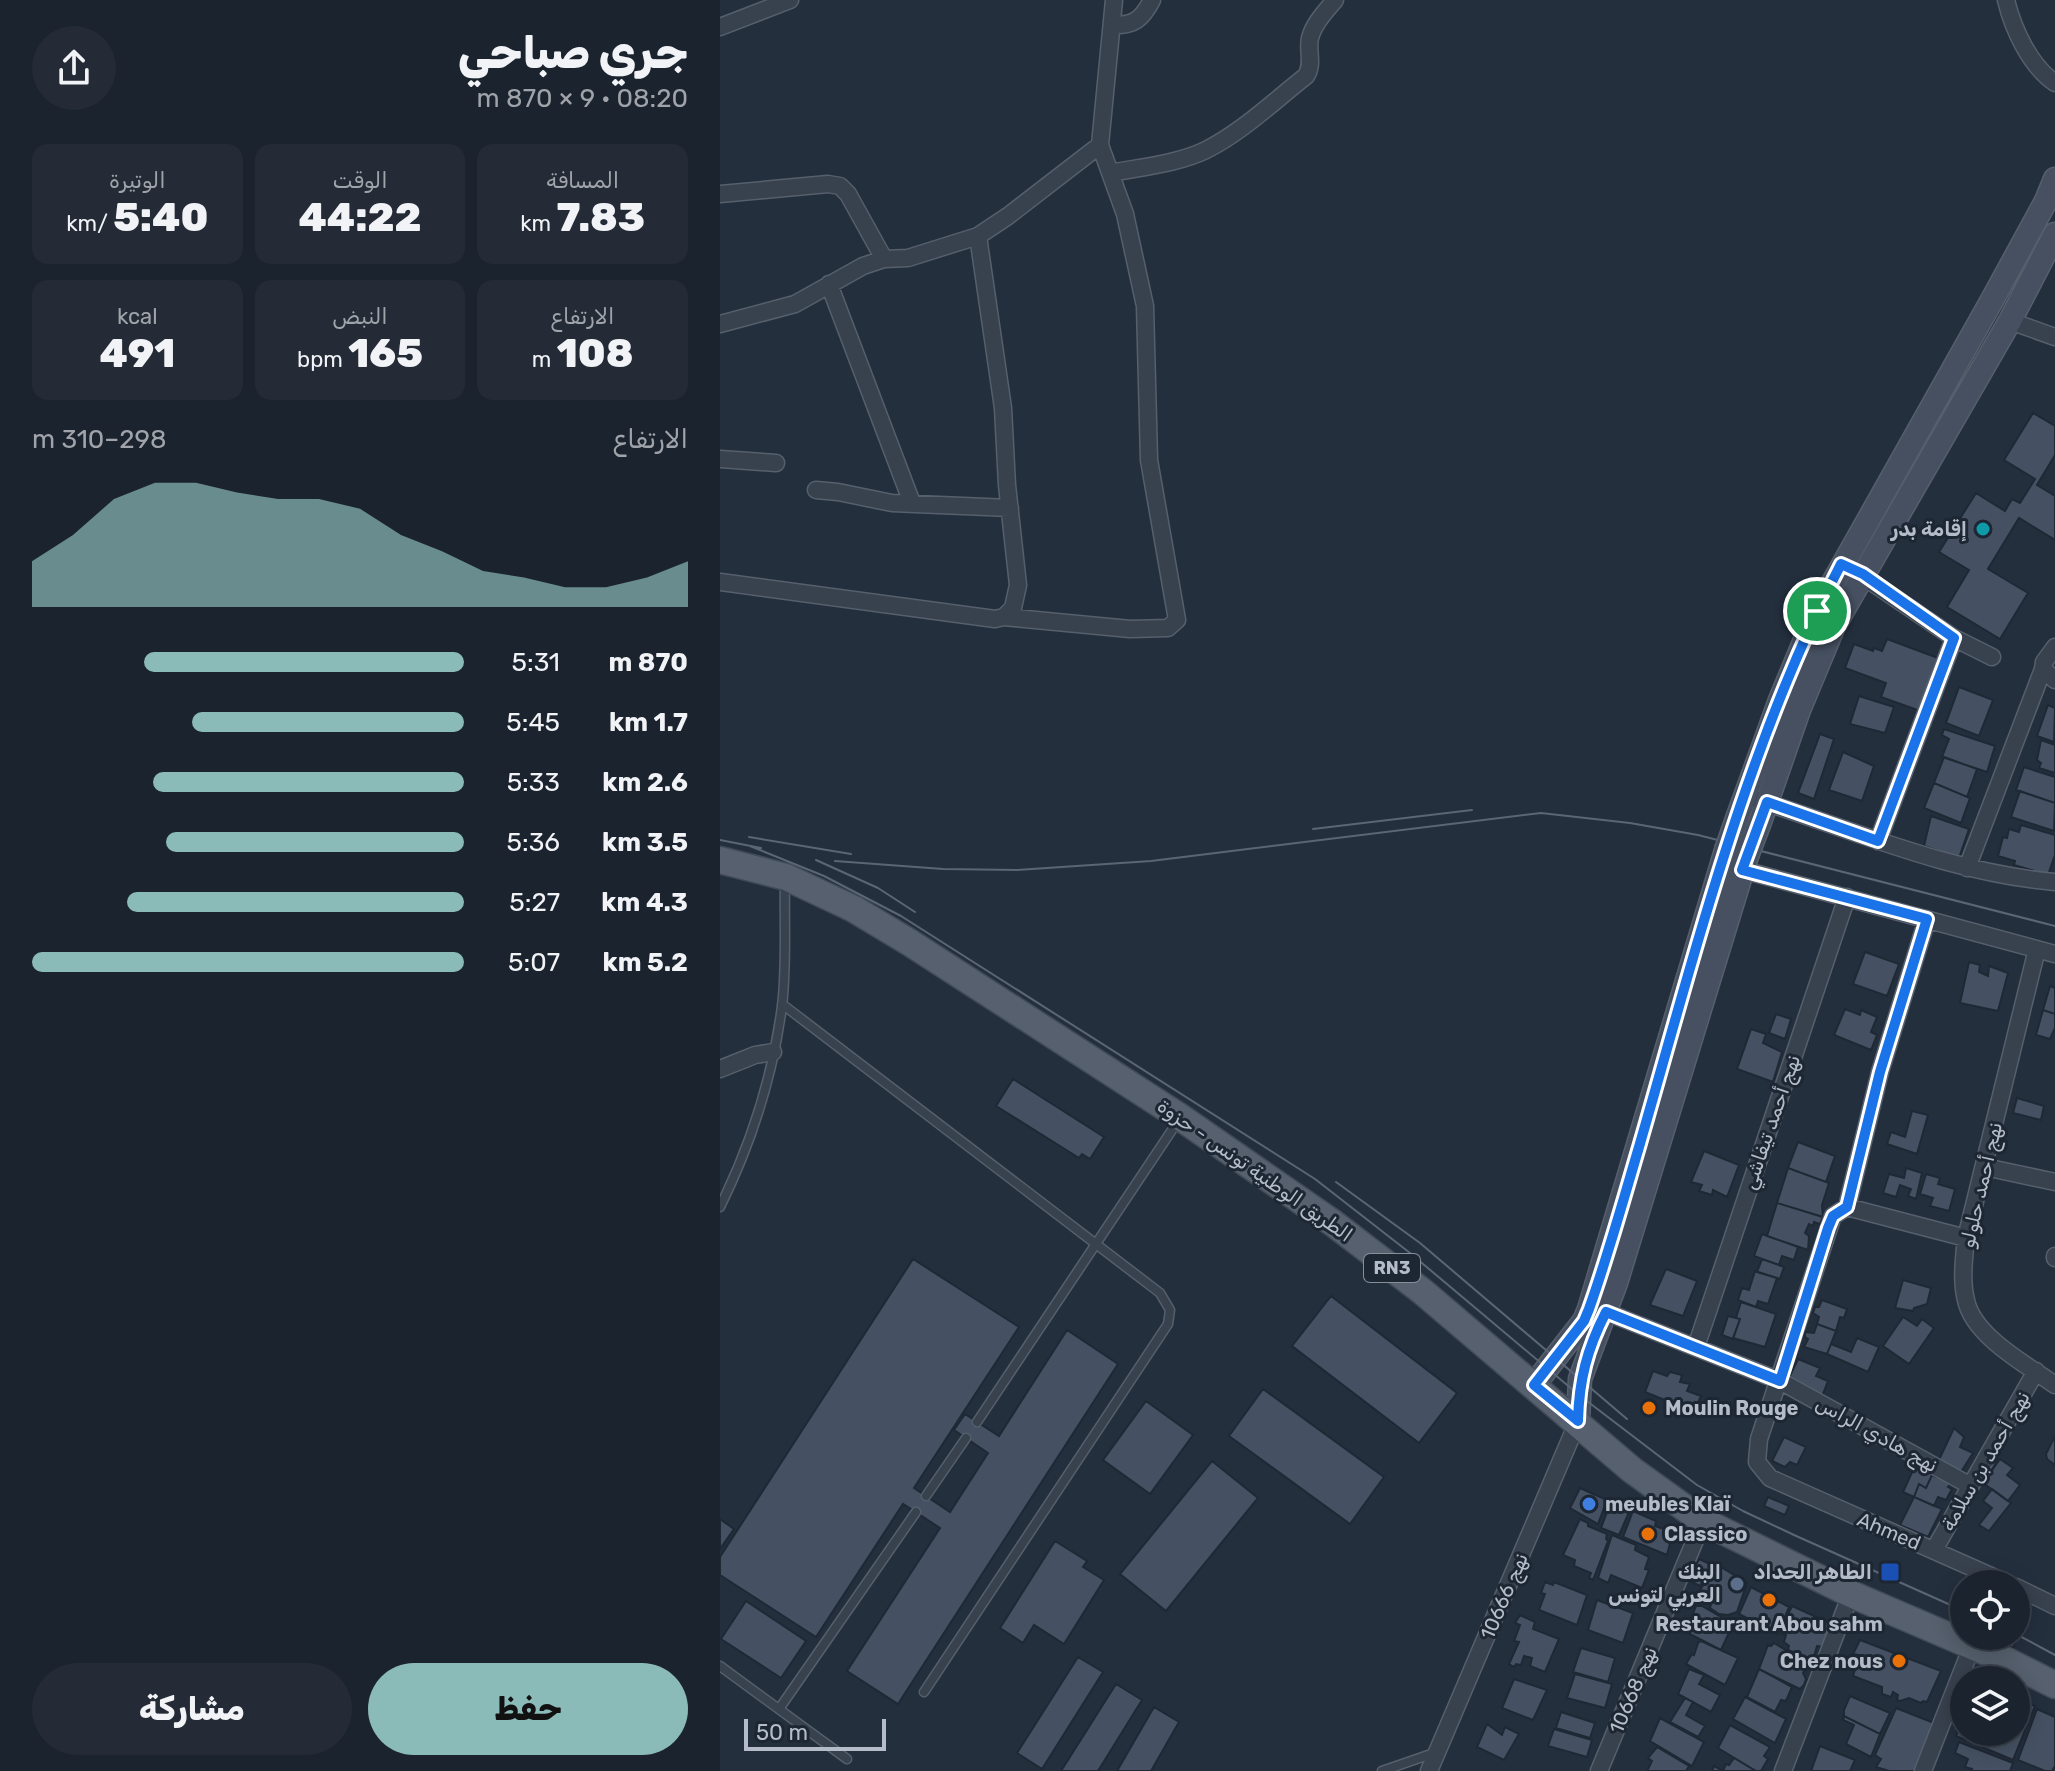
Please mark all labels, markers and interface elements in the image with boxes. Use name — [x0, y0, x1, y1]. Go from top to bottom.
button: share — [32, 26, 116, 110]
text: جري صباحي — [458, 27, 688, 79]
text: 08:20 · 9 × 870 m — [477, 83, 688, 114]
text: الوتيرة — [109, 167, 166, 194]
text: الوقت — [332, 167, 388, 194]
text: المسافة — [546, 167, 619, 194]
text: 5:40 — [113, 194, 208, 241]
text: 44:22 — [298, 194, 422, 241]
text: 7.83 — [556, 194, 645, 241]
text: /km — [66, 210, 113, 237]
text: km — [520, 210, 556, 237]
text: kcal — [117, 303, 158, 330]
text: النبض — [332, 303, 388, 330]
text: الارتفاع — [551, 303, 614, 330]
text: 491 — [99, 330, 175, 377]
text: 165 — [348, 330, 423, 377]
text: 108 — [557, 330, 634, 377]
text: bpm — [297, 346, 348, 373]
text: m — [532, 346, 557, 373]
text: 298–310 m — [32, 424, 166, 455]
text: الارتفاع — [613, 424, 688, 455]
place label: إقامة بدر — [1890, 517, 1967, 542]
marker: إقامة بدر — [1974, 520, 1992, 538]
pin — [1783, 577, 1851, 645]
icon: arrive — [1795, 589, 1839, 633]
text: 5:31 — [512, 647, 560, 678]
text: 870 m — [608, 647, 688, 678]
text: 5:45 — [506, 707, 560, 738]
text: 1.7 km — [609, 707, 688, 738]
text: 5:33 — [507, 767, 560, 798]
text: 2.6 km — [602, 767, 688, 798]
text: 5:36 — [507, 827, 560, 858]
text: 3.5 km — [602, 827, 688, 858]
text: 5:27 — [509, 887, 560, 918]
text: 4.3 km — [601, 887, 688, 918]
text: 5:07 — [508, 947, 560, 978]
text: 5.2 km — [602, 947, 688, 978]
street label: نهج أحمد تيفاشي — [1737, 1051, 1808, 1193]
street label: الطريق الوطنية تونس - حزوة — [1153, 1093, 1357, 1247]
street label: نهج أحمد حلولو — [1955, 1120, 2009, 1251]
road number: RN3 — [1364, 1254, 1420, 1282]
street label: نهج أحمد بن سلامة — [1935, 1387, 2037, 1536]
street label: نهج هادي الراس — [1811, 1391, 1942, 1479]
place label: Moulin Rouge — [1665, 1396, 1799, 1420]
marker: Moulin Rouge — [1640, 1399, 1658, 1417]
place label: meubles Klaï — [1605, 1492, 1731, 1516]
marker: meubles Klaï — [1580, 1495, 1598, 1513]
street label: Ahmed — [1854, 1507, 1924, 1555]
place label: Classico — [1664, 1522, 1747, 1546]
marker: Classico — [1639, 1525, 1657, 1543]
street label: نهج 10666 — [1475, 1549, 1535, 1644]
place label: البنك العربي لتونس — [1608, 1560, 1721, 1611]
place label: الطاهر الحداد — [1754, 1560, 1872, 1584]
marker: الطاهر الحداد — [1879, 1561, 1901, 1583]
map controls — [1950, 1570, 2030, 1746]
button: locate — [1950, 1570, 2030, 1650]
marker: البنك العربي لتونس — [1728, 1575, 1746, 1593]
marker: Restaurant Abou sahm — [1760, 1591, 1778, 1609]
place label: Restaurant Abou sahm — [1655, 1612, 1883, 1636]
street label: نهج 10668 — [1604, 1643, 1664, 1738]
place label: Chez nous — [1780, 1649, 1883, 1673]
marker: Chez nous — [1890, 1652, 1908, 1670]
button: مشاركة — [32, 1663, 352, 1755]
button: حفظ — [368, 1663, 688, 1755]
button: layers — [1950, 1666, 2030, 1746]
scale bar — [744, 1715, 886, 1751]
text: 50 m — [756, 1719, 808, 1746]

